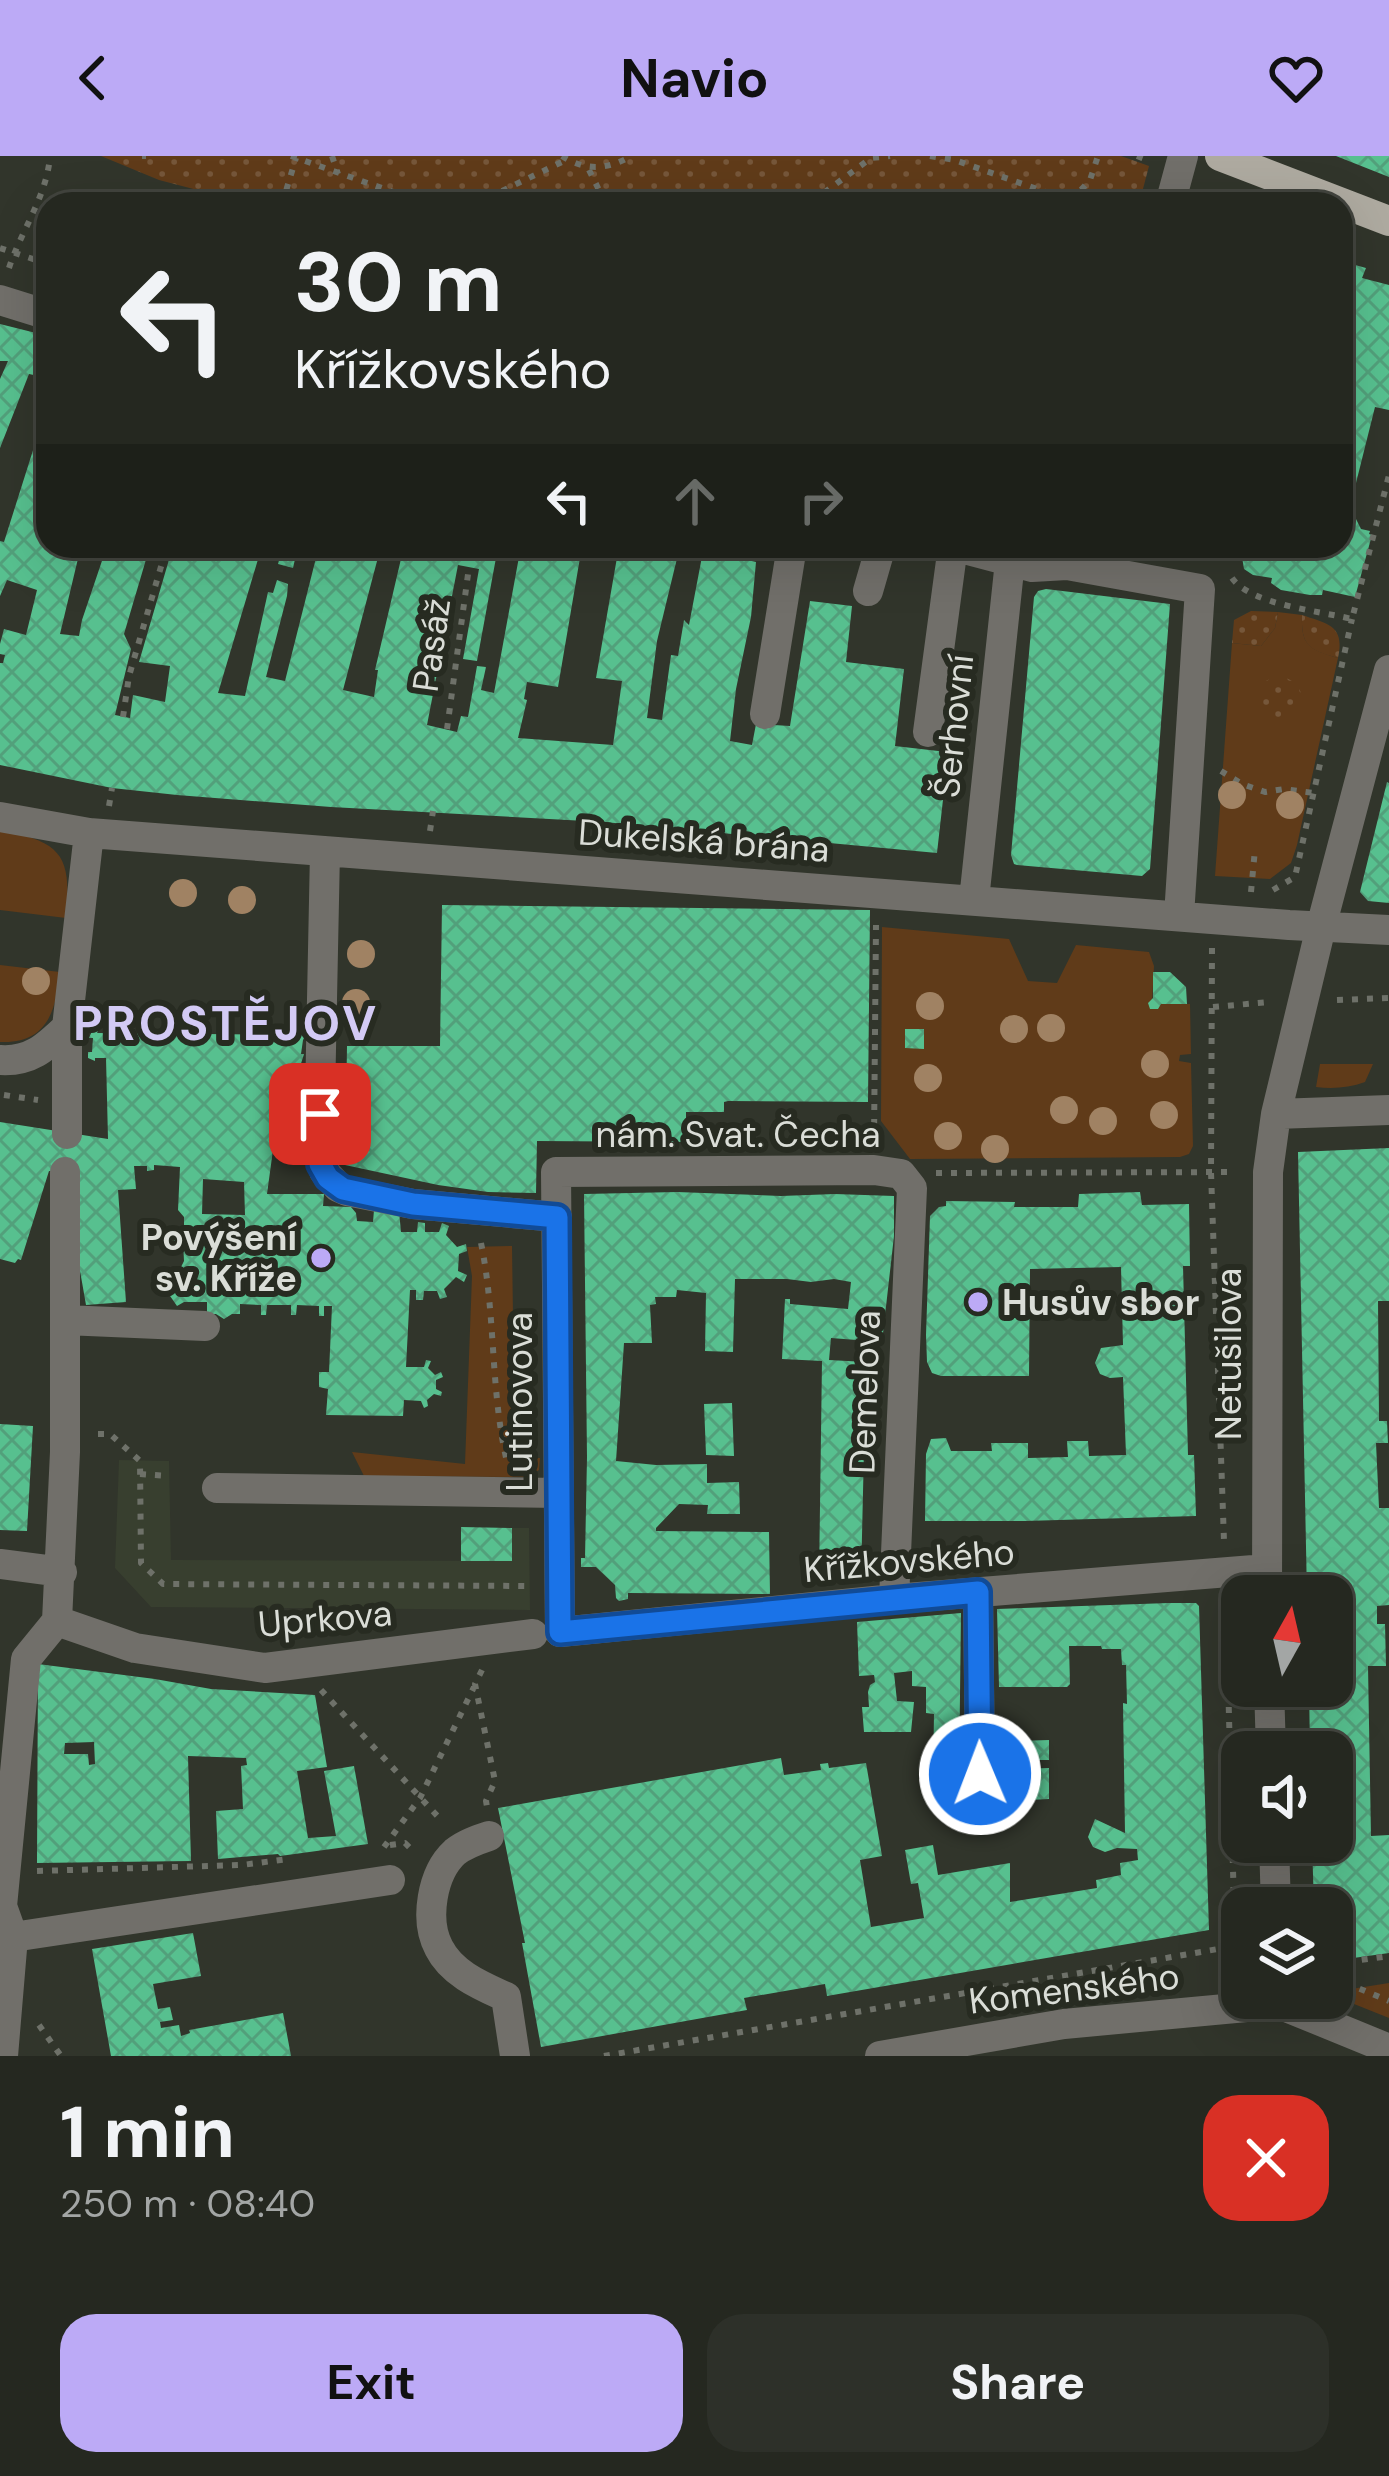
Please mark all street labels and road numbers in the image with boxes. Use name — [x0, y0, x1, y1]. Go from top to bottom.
street label: Pasáž — [402, 595, 461, 695]
street label: Šerhovní — [923, 652, 984, 800]
street label: Dukelská brána — [577, 808, 831, 873]
street label: nám. Svat. Čecha — [595, 1111, 881, 1158]
street label: Netušilova — [1205, 1268, 1252, 1440]
street label: Demelova — [838, 1309, 891, 1475]
street label: Lutinovova — [496, 1312, 543, 1492]
street label: Křížkovského — [802, 1528, 1016, 1593]
street label: Uprkova — [256, 1589, 394, 1648]
street label: Komenského — [966, 1952, 1182, 2025]

